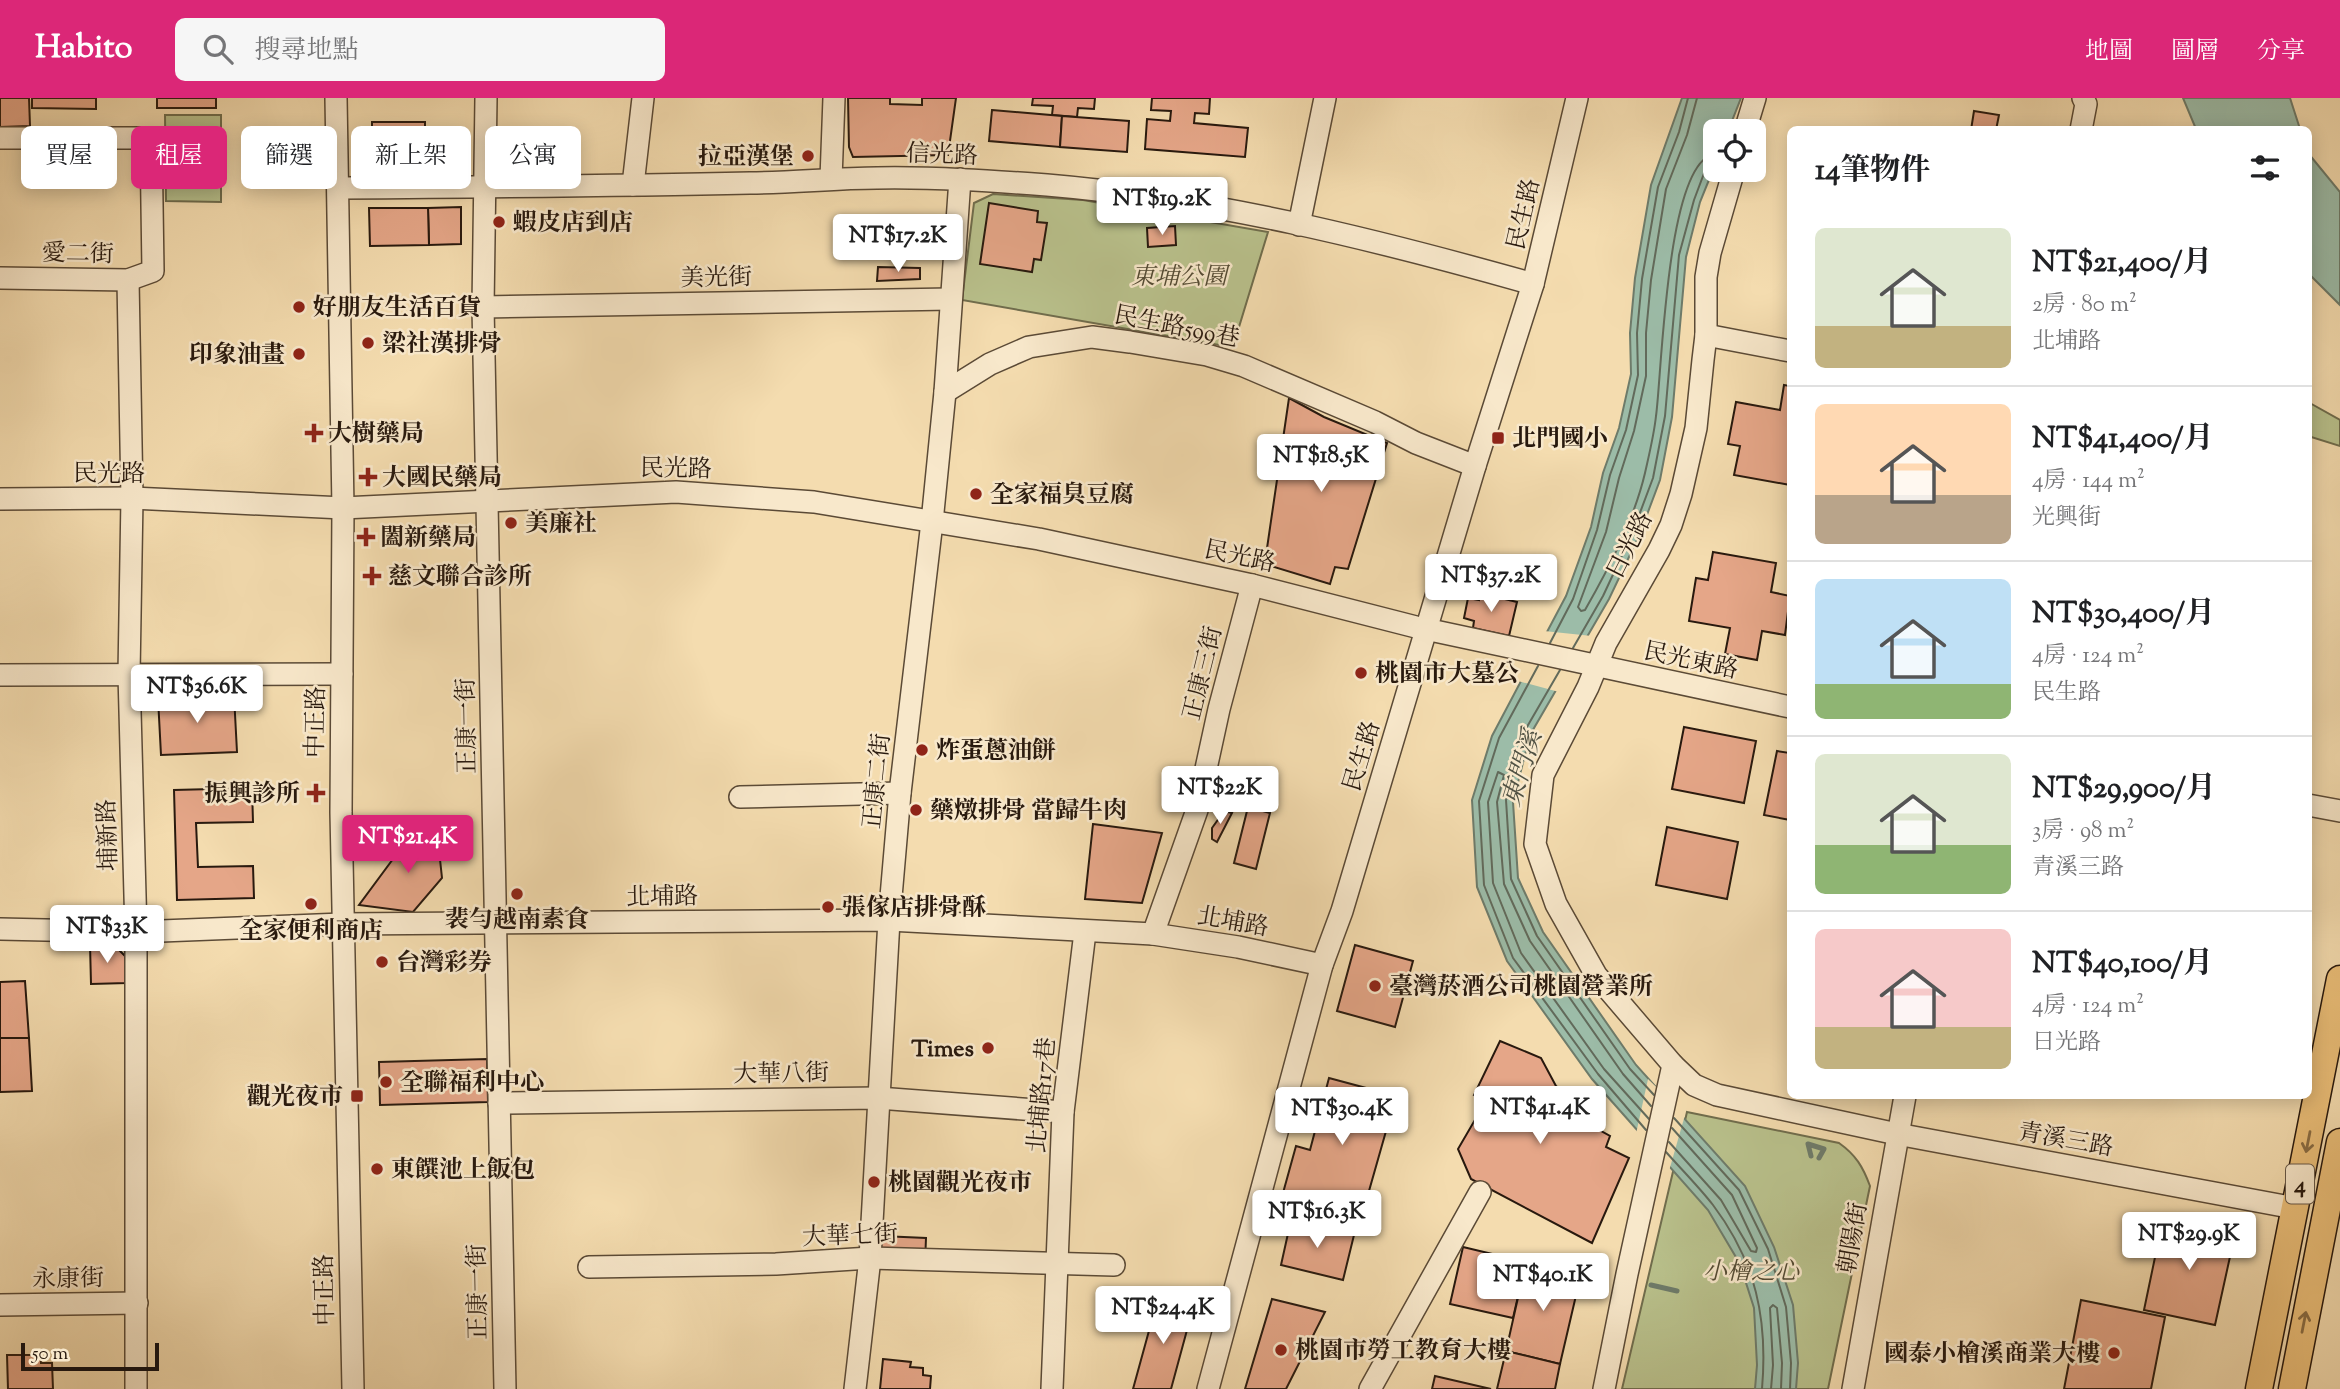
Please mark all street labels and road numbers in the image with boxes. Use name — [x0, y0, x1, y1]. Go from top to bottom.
street label: 信光路 — [905, 138, 979, 174]
street label: 民生路 — [1500, 176, 1550, 253]
street label: 愛二街 — [42, 237, 114, 273]
street label: 美光街 — [680, 261, 752, 297]
street label: 民生路599巷 — [1111, 299, 1242, 357]
street label: 民光路 — [640, 452, 712, 488]
street label: 民光路 — [73, 458, 145, 492]
street label: 日光路 — [1599, 506, 1662, 586]
street label: 民光路 — [1201, 534, 1278, 582]
street label: 正康三街 — [1176, 623, 1232, 724]
street label: 民光東路 — [1640, 635, 1741, 689]
street label: 正康一街 — [450, 678, 486, 774]
street label: 中正路 — [299, 686, 335, 758]
street label: 民生路 — [1336, 717, 1390, 796]
street label: 正康二街 — [856, 732, 900, 831]
street label: 埔新路 — [91, 798, 127, 872]
street label: 北埔路 — [626, 880, 698, 916]
street label: 北埔路 — [1194, 900, 1271, 946]
street label: 北埔路17巷 — [1021, 1036, 1065, 1155]
street label: 大華八街 — [733, 1057, 829, 1093]
street label: 青溪三路 — [2015, 1116, 2116, 1166]
road number: 4 — [2286, 1164, 2314, 1204]
street label: 朝陽街 — [1831, 1200, 1877, 1277]
street label: 大華七街 — [802, 1218, 899, 1256]
street label: 正康一街 — [461, 1244, 497, 1340]
street label: 中正路 — [308, 1254, 344, 1326]
street label: 永康街 — [32, 1262, 104, 1298]

